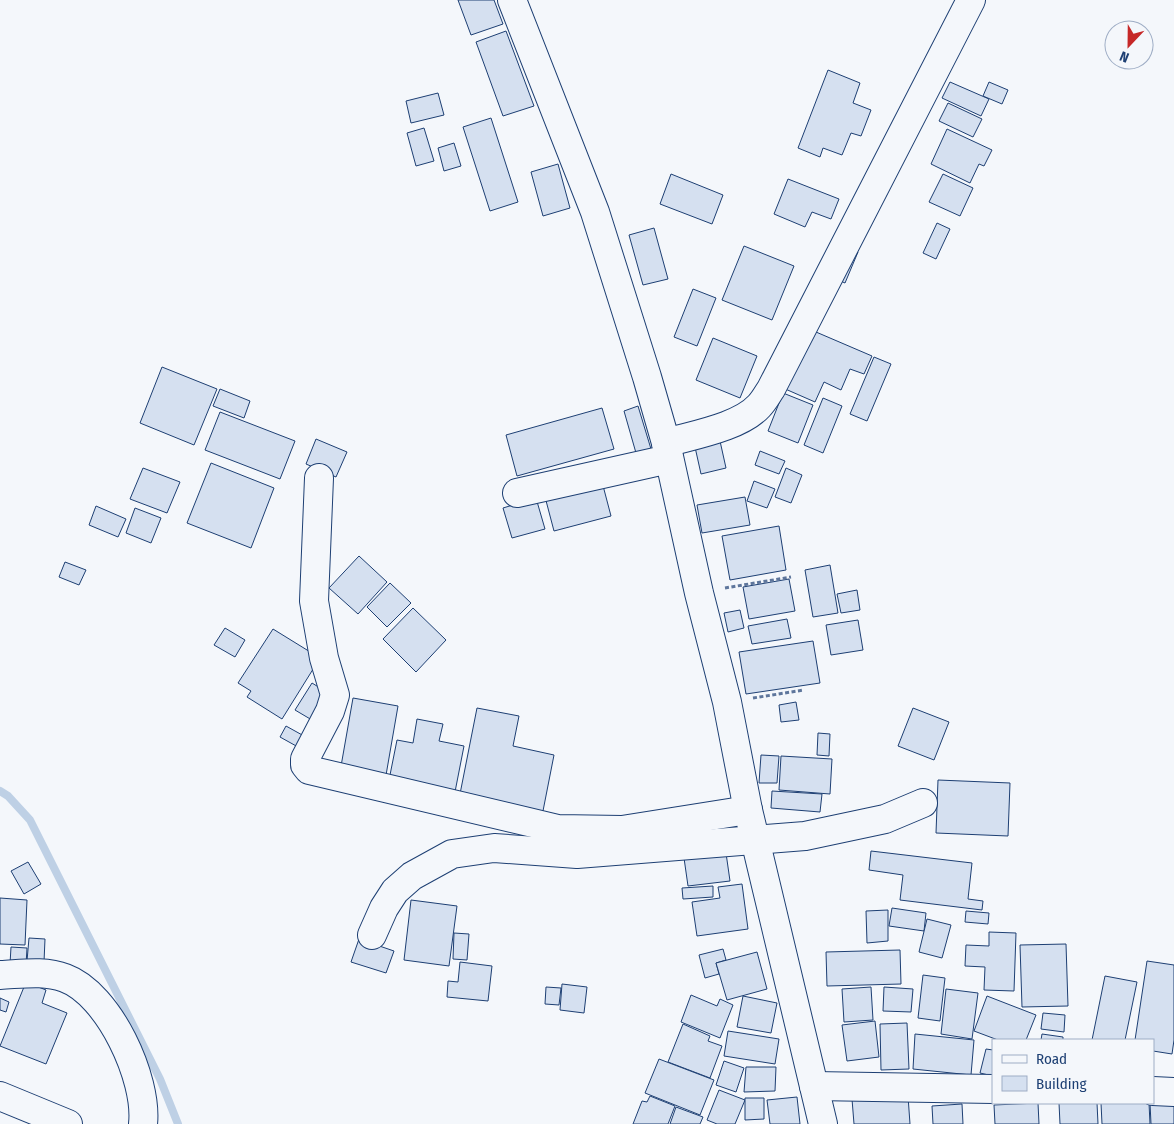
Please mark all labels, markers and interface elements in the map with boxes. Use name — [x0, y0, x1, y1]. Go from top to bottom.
north arrow — [1104, 20, 1154, 70]
text: N — [1117, 47, 1131, 66]
legend — [992, 1039, 1154, 1104]
text: Road — [1036, 1050, 1067, 1068]
text: Building — [1036, 1075, 1087, 1093]

